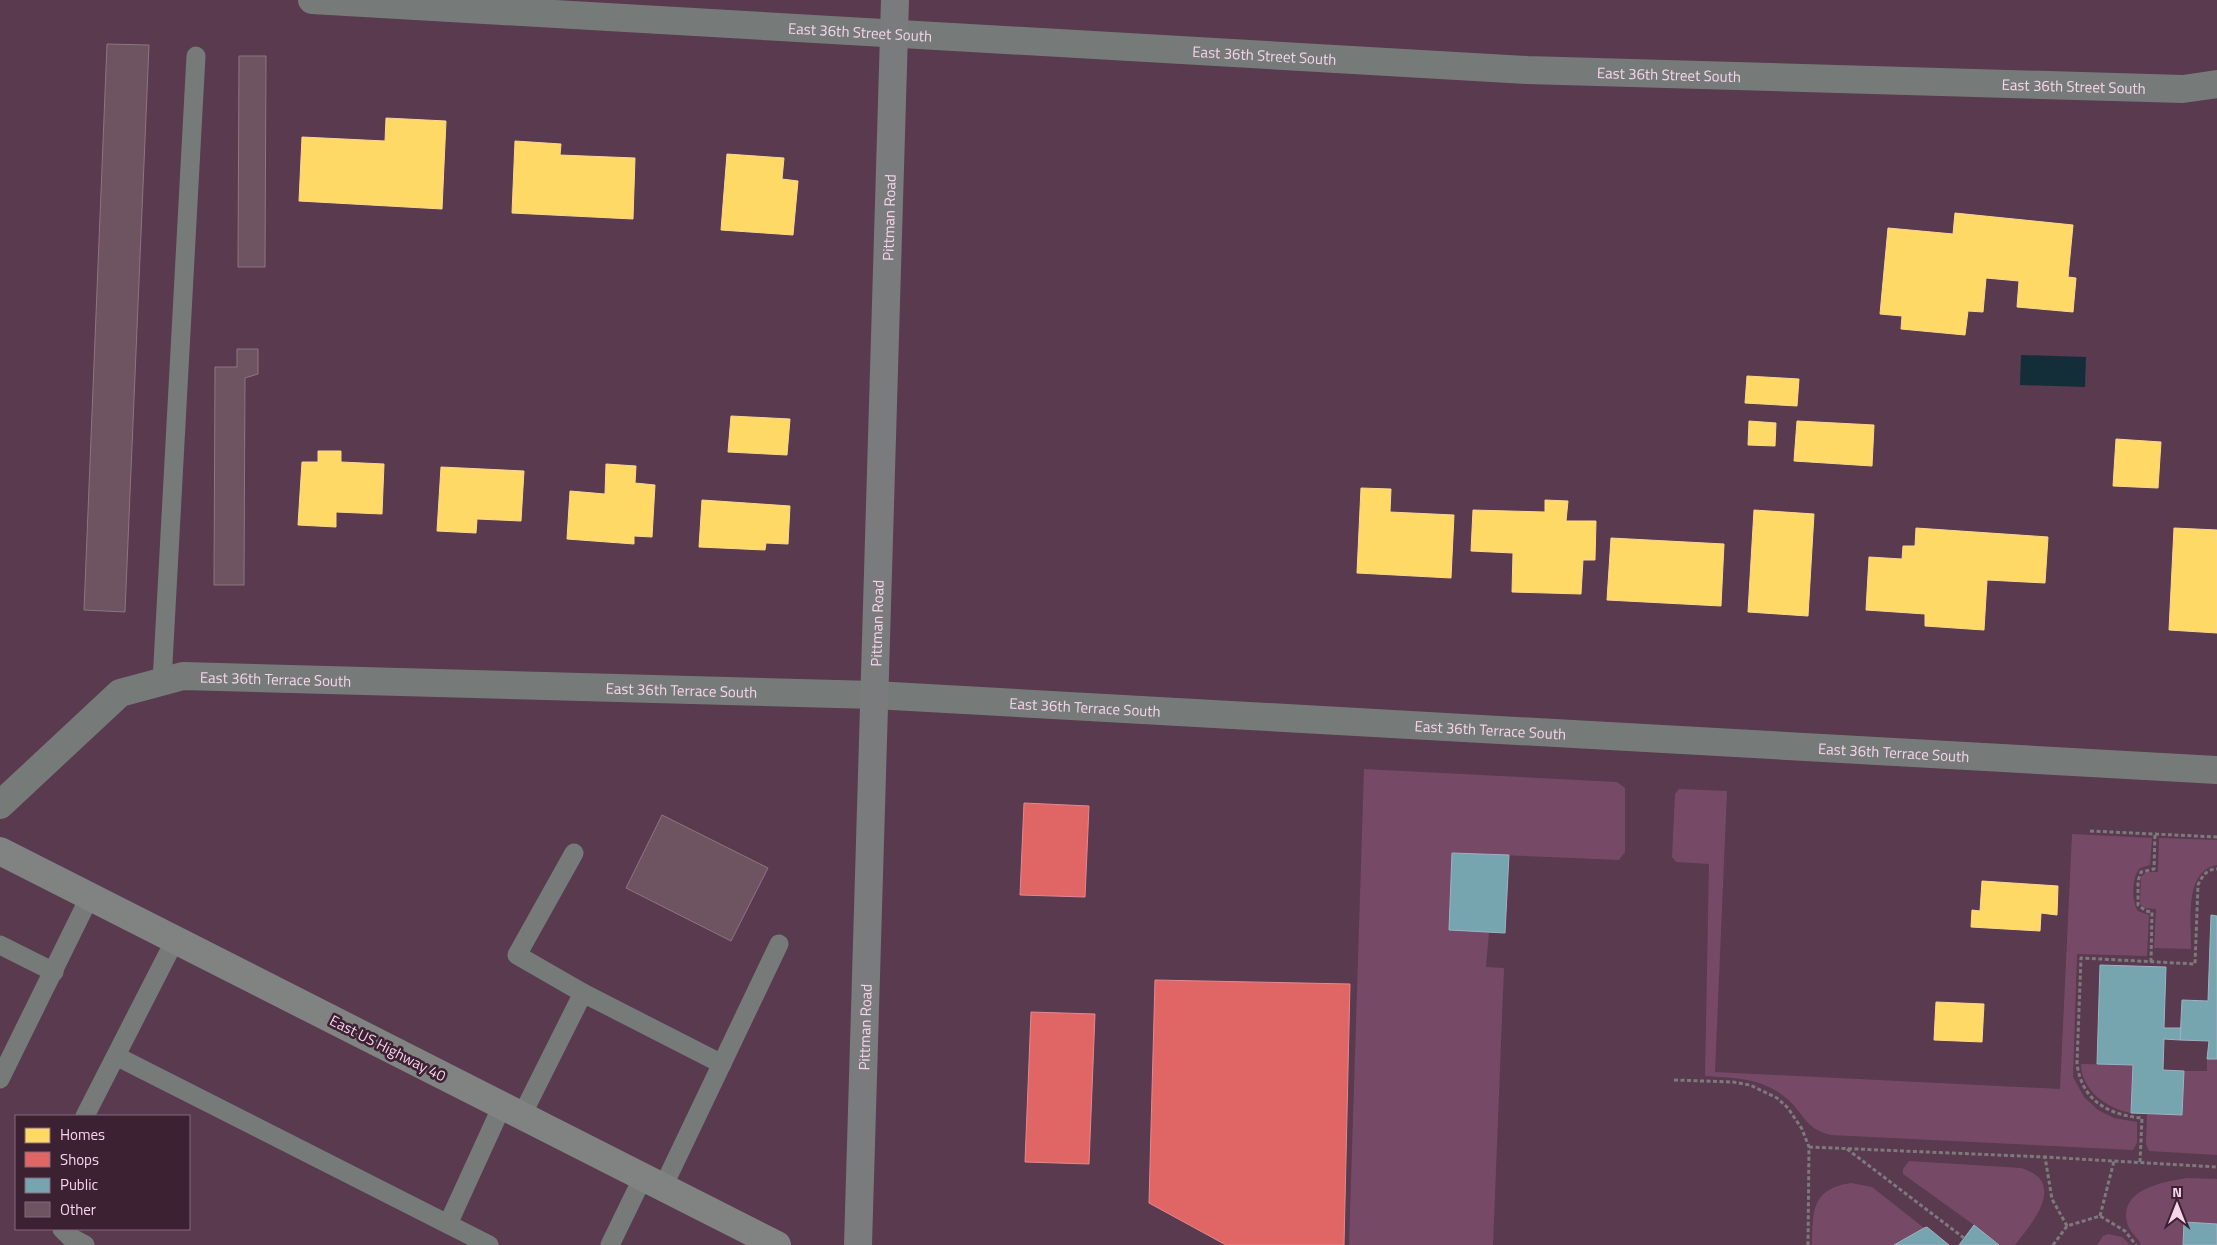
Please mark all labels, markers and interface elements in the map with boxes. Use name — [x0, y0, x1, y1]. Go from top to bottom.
street label: East 36th Street South — [787, 16, 933, 47]
street label: East 36th Street South — [1192, 39, 1337, 70]
street label: East 36th Street South — [1597, 61, 1741, 88]
street label: East 36th Street South — [2001, 72, 2146, 99]
street label: Pittman Road — [876, 174, 901, 261]
street label: Pittman Road — [864, 580, 889, 667]
street label: East 36th Terrace South — [199, 665, 352, 692]
street label: East 36th Terrace South — [605, 676, 757, 703]
street label: East 36th Terrace South — [1009, 691, 1161, 722]
street label: East 36th Terrace South — [1414, 714, 1567, 745]
street label: East 36th Terrace South — [1817, 736, 1970, 768]
street label: Pittman Road — [852, 983, 877, 1071]
street label: East US Highway 40 — [326, 1009, 450, 1087]
legend — [15, 1115, 190, 1230]
text: Homes — [60, 1123, 105, 1146]
text: Shops — [60, 1148, 99, 1171]
text: Public — [60, 1173, 98, 1196]
north arrow — [2152, 1180, 2202, 1230]
text: N — [2172, 1181, 2182, 1202]
text: Other — [60, 1198, 96, 1221]

